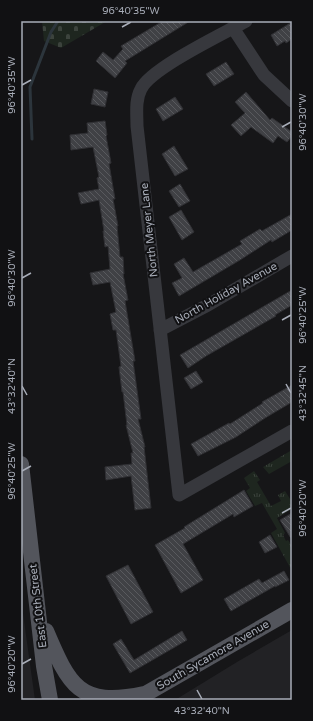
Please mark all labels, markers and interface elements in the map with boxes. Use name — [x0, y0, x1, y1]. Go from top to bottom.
text: 96°40'35"W — [102, 5, 160, 17]
text: 96°40'35"W — [6, 56, 18, 114]
text: 96°40'30"W — [297, 93, 309, 151]
street label: North Meyer Lane — [138, 182, 160, 278]
text: 96°40'30"W — [6, 249, 18, 307]
street label: North Holiday Avenue — [173, 259, 279, 327]
text: 96°40'25"W — [297, 286, 309, 344]
text: 43°32'40"N — [6, 358, 18, 414]
text: 43°32'45"N — [297, 365, 309, 421]
text: 96°40'25"W — [6, 442, 18, 500]
text: 96°40'20"W — [297, 479, 309, 537]
street label: East 10th Street — [26, 563, 50, 649]
street label: South Sycamore Avenue — [155, 617, 271, 693]
text: 96°40'20"W — [6, 635, 18, 693]
text: 43°32'40"N — [174, 705, 230, 717]

